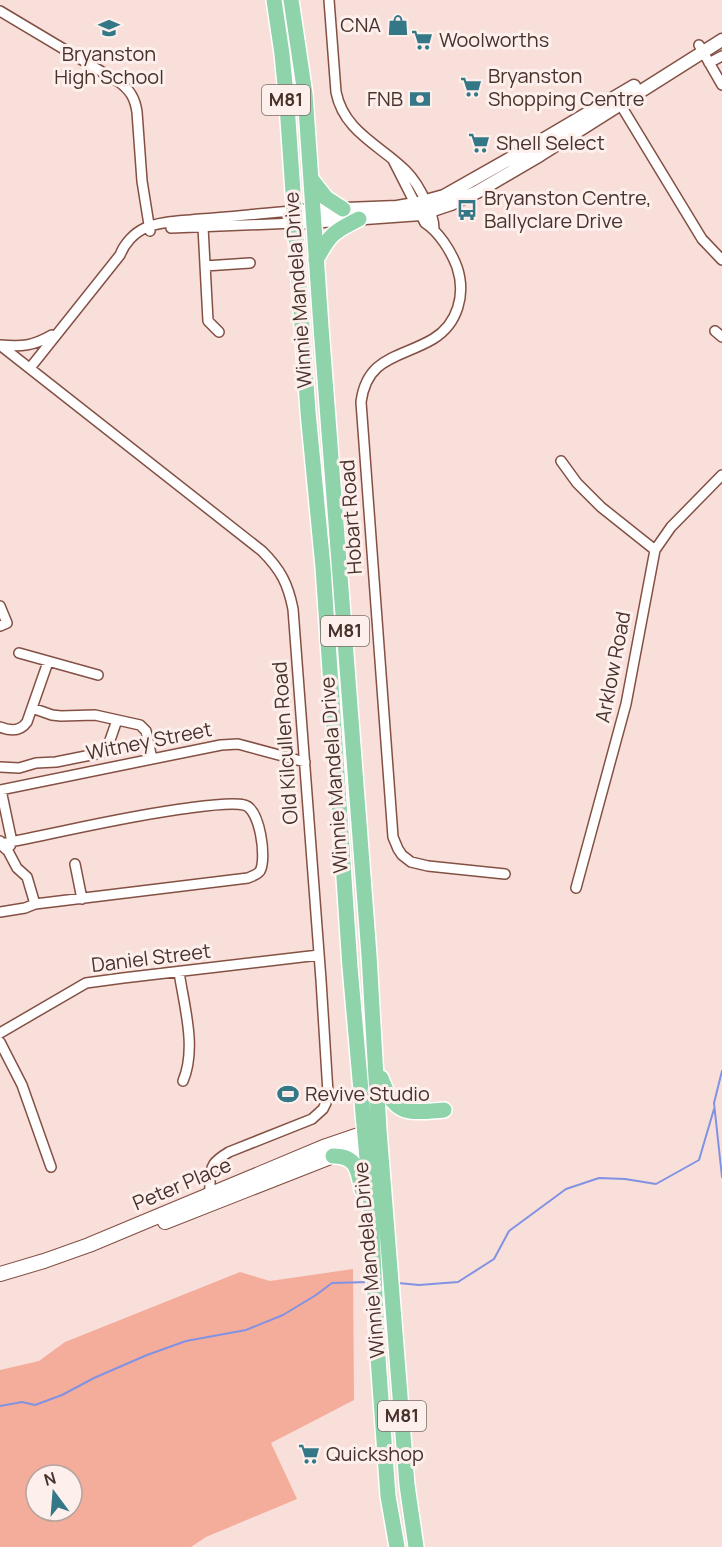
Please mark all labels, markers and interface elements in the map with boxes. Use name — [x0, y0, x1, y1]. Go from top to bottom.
place label: CNA — [340, 11, 381, 38]
shop icon: CNA — [386, 13, 410, 37]
school or university icon: Bryanston High School — [97, 16, 121, 40]
place label: Woolworths — [439, 26, 549, 53]
supermarket icon: Woolworths — [410, 28, 434, 52]
place label: Bryanston High School — [54, 40, 164, 90]
place label: Bryanston Shopping Centre — [488, 62, 644, 112]
supermarket icon: Bryanston Shopping Centre — [459, 75, 483, 99]
road number: M81 — [262, 85, 310, 115]
place label: FNB — [367, 85, 403, 112]
bank icon: FNB — [408, 87, 432, 111]
place label: Shell Select — [496, 129, 605, 156]
supermarket icon: Shell Select — [467, 131, 491, 155]
place label: Bryanston Centre, Ballyclare Drive — [484, 184, 652, 234]
street label: Winnie Mandela Drive — [277, 191, 318, 389]
bus stop icon: Bryanston Centre, Ballyclare Drive — [455, 198, 479, 222]
street label: Hobart Road — [333, 459, 368, 575]
street label: Arklow Road — [589, 609, 637, 725]
road number: M81 — [321, 616, 369, 646]
street label: Old Kilcullen Road — [265, 661, 304, 825]
street label: Winnie Mandela Drive — [313, 676, 354, 874]
street label: Witney Street — [84, 715, 214, 766]
street label: Daniel Street — [90, 937, 212, 978]
place label: Revive Studio — [305, 1080, 430, 1107]
sports icon: Revive Studio — [276, 1082, 300, 1106]
street label: Peter Place — [128, 1151, 235, 1216]
street label: Winnie Mandela Drive — [346, 1161, 391, 1359]
road number: M81 — [378, 1401, 426, 1431]
place label: Quickshop — [326, 1440, 424, 1467]
supermarket icon: Quickshop — [297, 1442, 321, 1466]
north arrow — [24, 1463, 84, 1523]
text: N — [41, 1466, 58, 1491]

